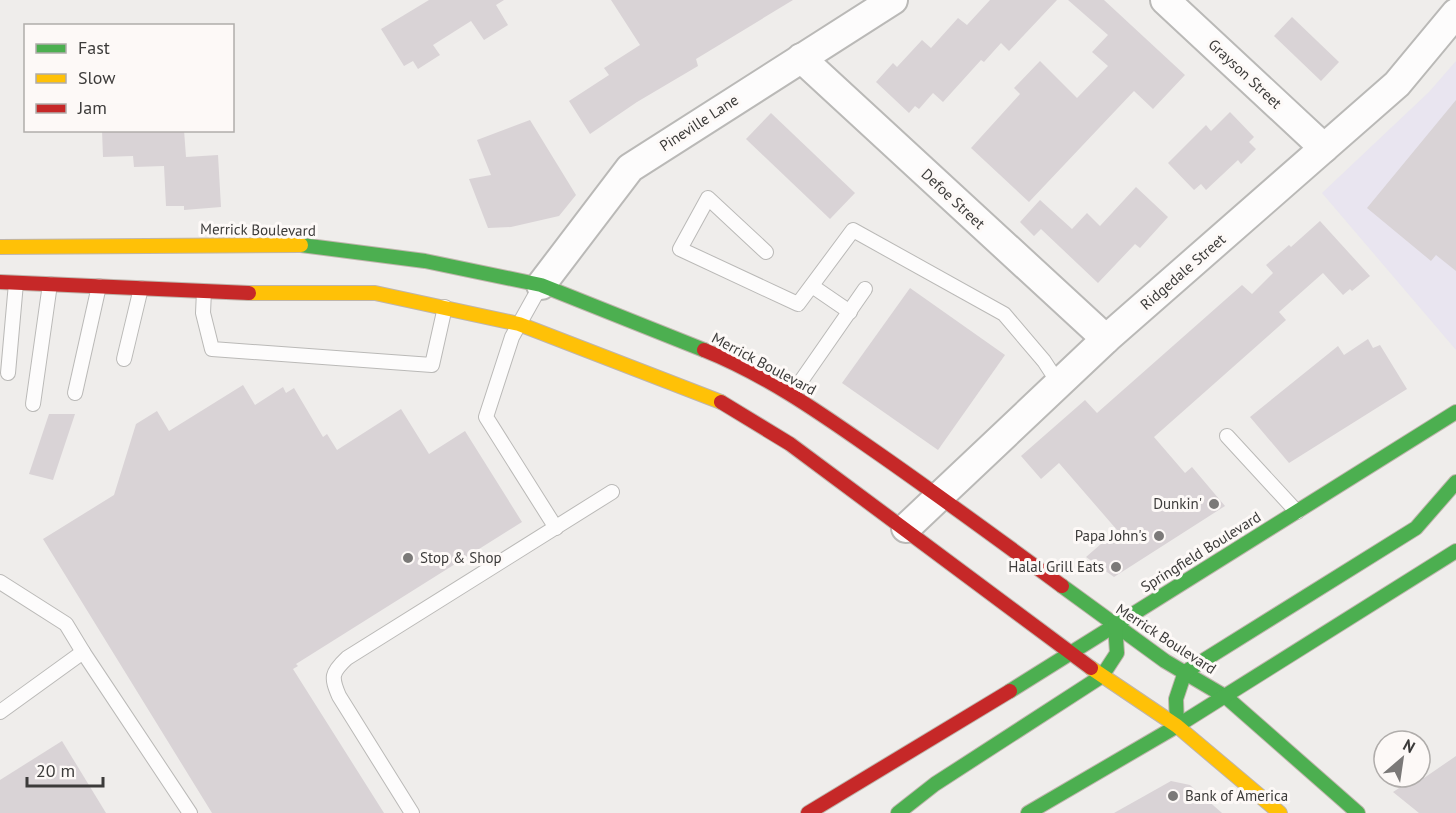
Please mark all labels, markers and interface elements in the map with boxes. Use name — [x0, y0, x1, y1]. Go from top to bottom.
legend — [24, 24, 234, 132]
street label: Grayson Street — [1205, 35, 1286, 112]
text: Fast — [78, 36, 110, 59]
text: Slow — [78, 66, 116, 89]
street label: Pineville Lane — [656, 90, 742, 155]
text: Jam — [77, 96, 107, 119]
street label: Defoe Street — [918, 164, 989, 233]
street label: Merrick Boulevard — [200, 219, 316, 240]
street label: Ridgedale Street — [1136, 230, 1229, 314]
street label: Merrick Boulevard — [709, 328, 820, 399]
place label: Dunkin' — [1153, 494, 1202, 513]
marker: Dunkin' — [1207, 497, 1221, 511]
street label: Springfield Boulevard — [1137, 507, 1264, 596]
place label: Papa John's — [1075, 526, 1147, 545]
marker: Papa John's — [1152, 529, 1166, 543]
place label: Stop & Shop — [420, 548, 502, 567]
marker: Stop & Shop — [401, 551, 415, 565]
place label: Halal Grill Eats — [1008, 557, 1104, 576]
marker: Halal Grill Eats — [1109, 560, 1123, 574]
street label: Merrick Boulevard — [1113, 599, 1220, 678]
north arrow — [1372, 729, 1432, 789]
text: N — [1400, 735, 1419, 757]
scale bar — [27, 750, 104, 788]
text: 20 m — [36, 759, 75, 782]
place label: Bank of America — [1185, 786, 1288, 805]
marker: Bank of America — [1166, 789, 1180, 803]

